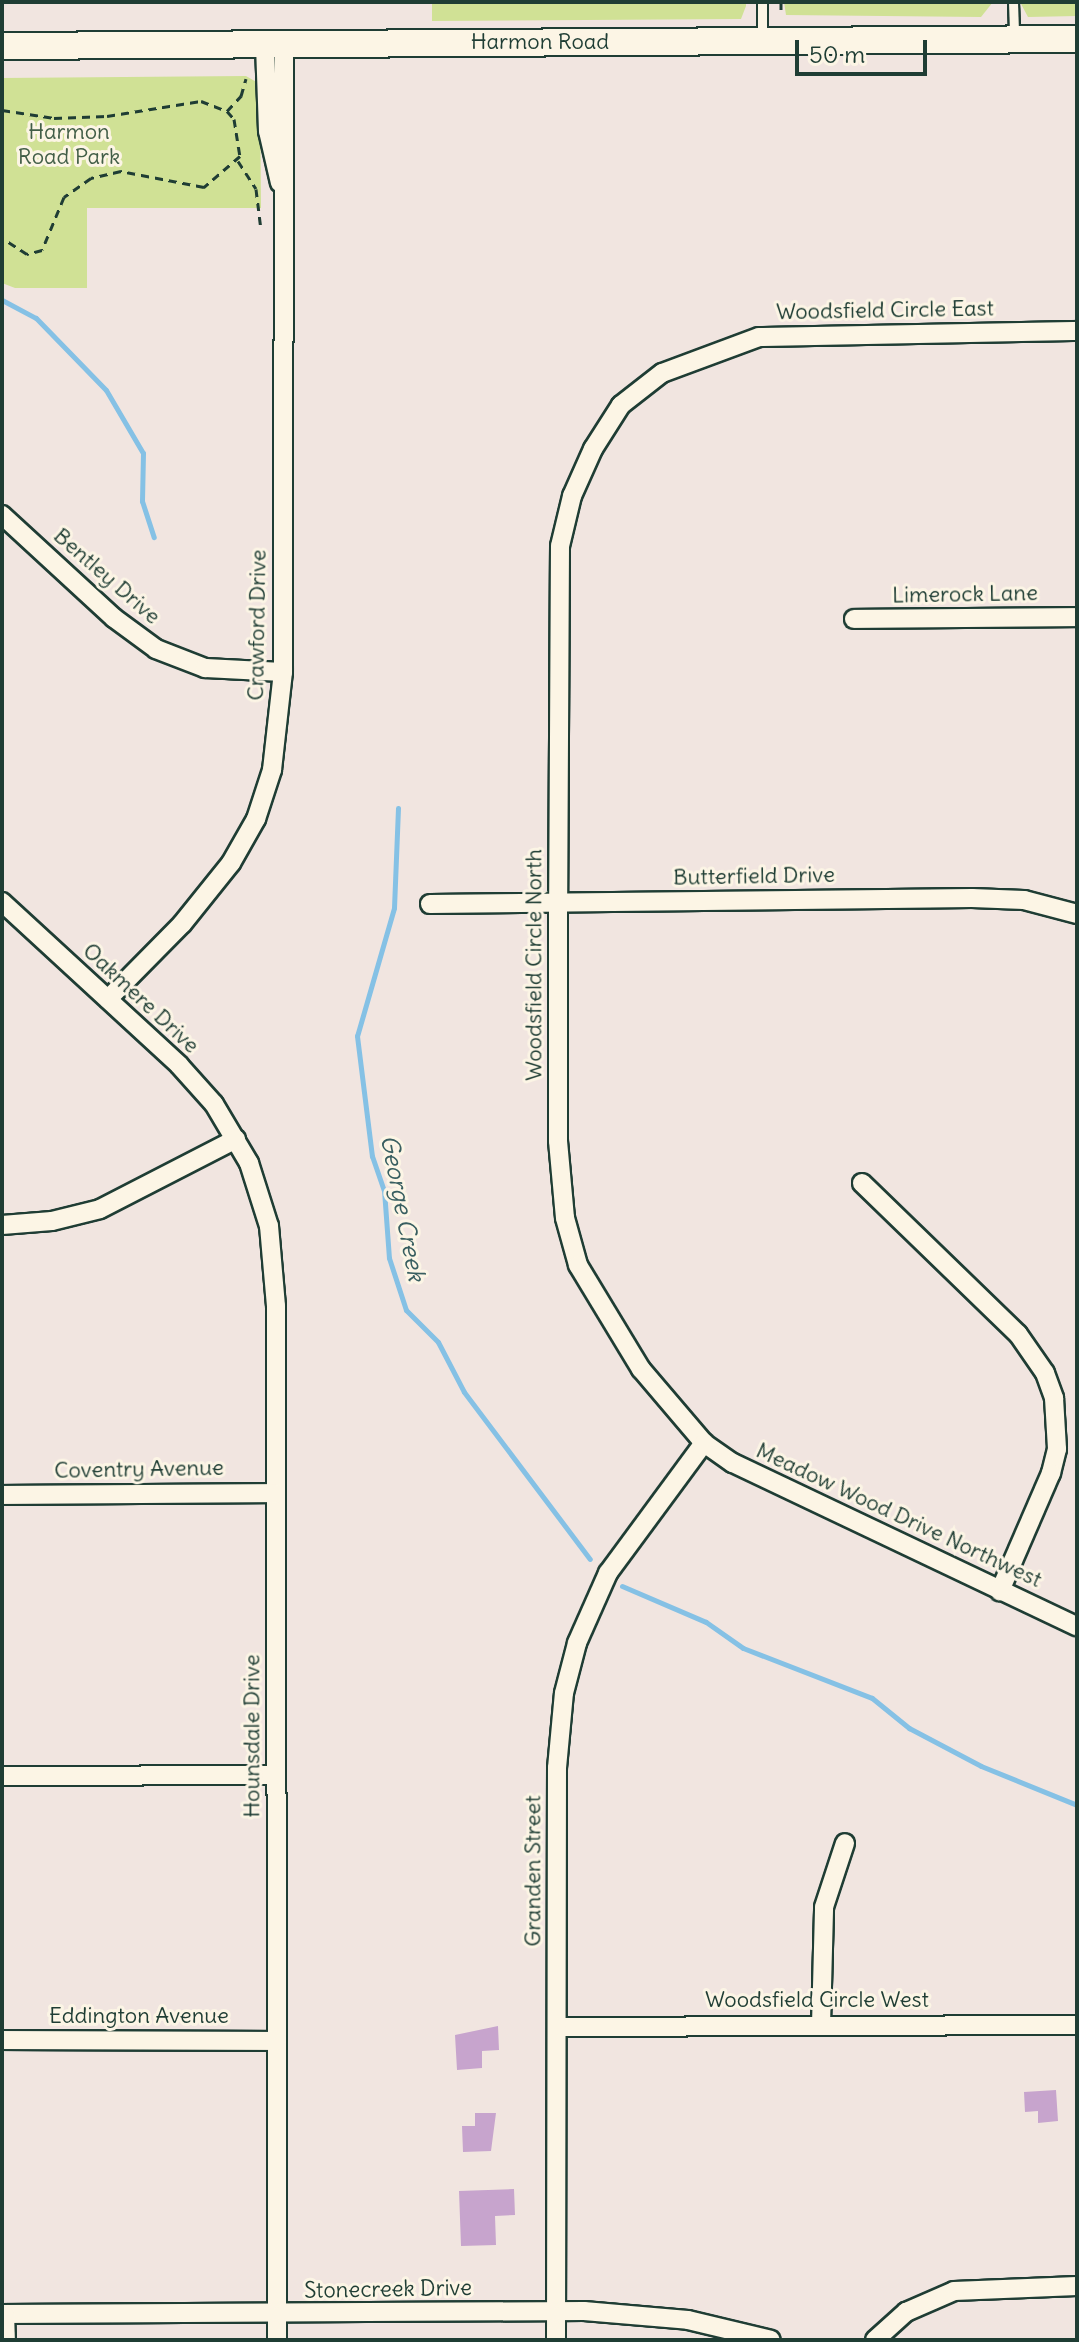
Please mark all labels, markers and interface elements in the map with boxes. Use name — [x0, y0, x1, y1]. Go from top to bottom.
scale bar — [799, 24, 931, 74]
street label: Harmon Road — [471, 29, 609, 55]
text: 50 m — [809, 39, 865, 69]
park label: Harmon Road Park — [18, 118, 120, 170]
street label: Woodsfield Circle East — [776, 295, 994, 325]
street label: Bentley Drive — [48, 522, 166, 630]
street label: Crawford Drive — [242, 549, 272, 701]
street label: Limerock Lane — [892, 580, 1038, 608]
street label: Woodsfield Circle North — [521, 849, 547, 1081]
street label: Butterfield Drive — [673, 861, 835, 891]
street label: Oakmere Drive — [77, 937, 205, 1059]
water label: George Creek — [375, 1133, 431, 1283]
street label: Meadow Wood Drive Northwest — [752, 1437, 1046, 1593]
street label: Coventry Avenue — [54, 1454, 224, 1484]
street label: Hounsdale Drive — [239, 1654, 265, 1818]
street label: Granden Street — [520, 1795, 546, 1947]
street label: Woodsfield Circle West — [705, 1987, 929, 2013]
street label: Eddington Avenue — [49, 2003, 229, 2029]
street label: Stonecreek Drive — [304, 2274, 472, 2304]

